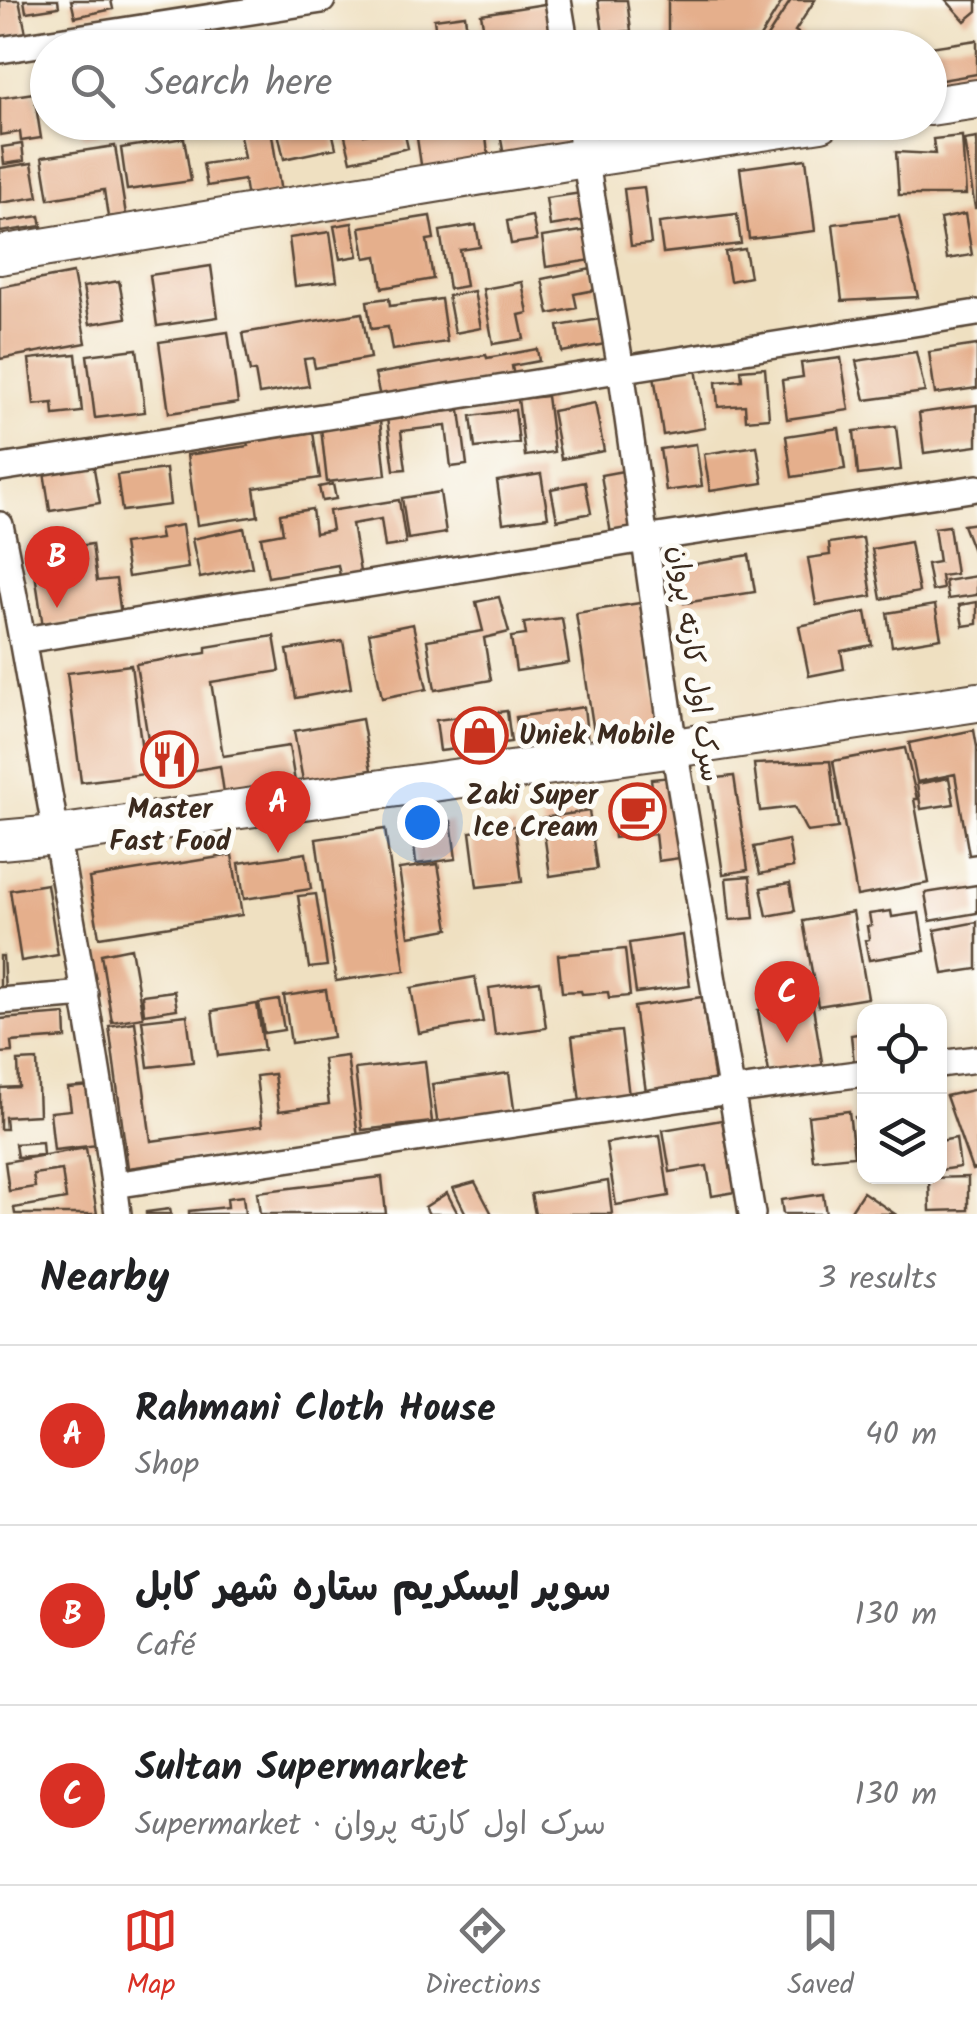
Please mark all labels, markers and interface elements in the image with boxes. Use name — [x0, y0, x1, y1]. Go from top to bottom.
search box — [30, 30, 947, 140]
text: Search here — [145, 55, 332, 115]
icon: search — [65, 58, 120, 113]
pin: B — [24, 526, 90, 608]
street label: سرک اول کارته پروان — [654, 543, 732, 785]
shop icon: Uniek Mobile — [450, 706, 510, 766]
place label: Uniek Mobile — [519, 714, 675, 759]
restaurant icon: Master Fast Food — [140, 729, 200, 789]
pin: A — [246, 770, 310, 853]
place label: Zaki Super Ice Cream — [466, 774, 600, 851]
cafe icon: Zaki Super Ice Cream — [607, 782, 667, 842]
place label: Master Fast Food — [109, 788, 232, 865]
your location — [397, 797, 448, 848]
pin: C — [754, 960, 820, 1043]
map controls — [857, 1004, 947, 1184]
button: locate — [857, 1004, 947, 1094]
button: layers — [857, 1094, 947, 1184]
text: Nearby — [40, 1246, 169, 1313]
text: 3 results — [818, 1254, 937, 1305]
text: Rahmani Cloth House — [135, 1380, 496, 1440]
text: A — [62, 1410, 83, 1461]
text: 40 m — [865, 1410, 937, 1461]
text: Shop — [135, 1440, 199, 1491]
text: سوپر ایسکریم ستاره شهر کابل — [135, 1560, 611, 1620]
text: B — [63, 1590, 82, 1641]
text: 130 m — [854, 1590, 937, 1641]
text: Café — [135, 1621, 195, 1672]
text: Sultan Supermarket — [135, 1739, 468, 1799]
text: C — [63, 1770, 82, 1821]
text: 130 m — [854, 1770, 937, 1821]
text: Supermarket · سرک اول کارته پروان — [135, 1800, 606, 1851]
tab: Map — [123, 1903, 178, 2008]
tab: Directions — [425, 1903, 541, 2008]
tab: Saved — [787, 1903, 854, 2008]

